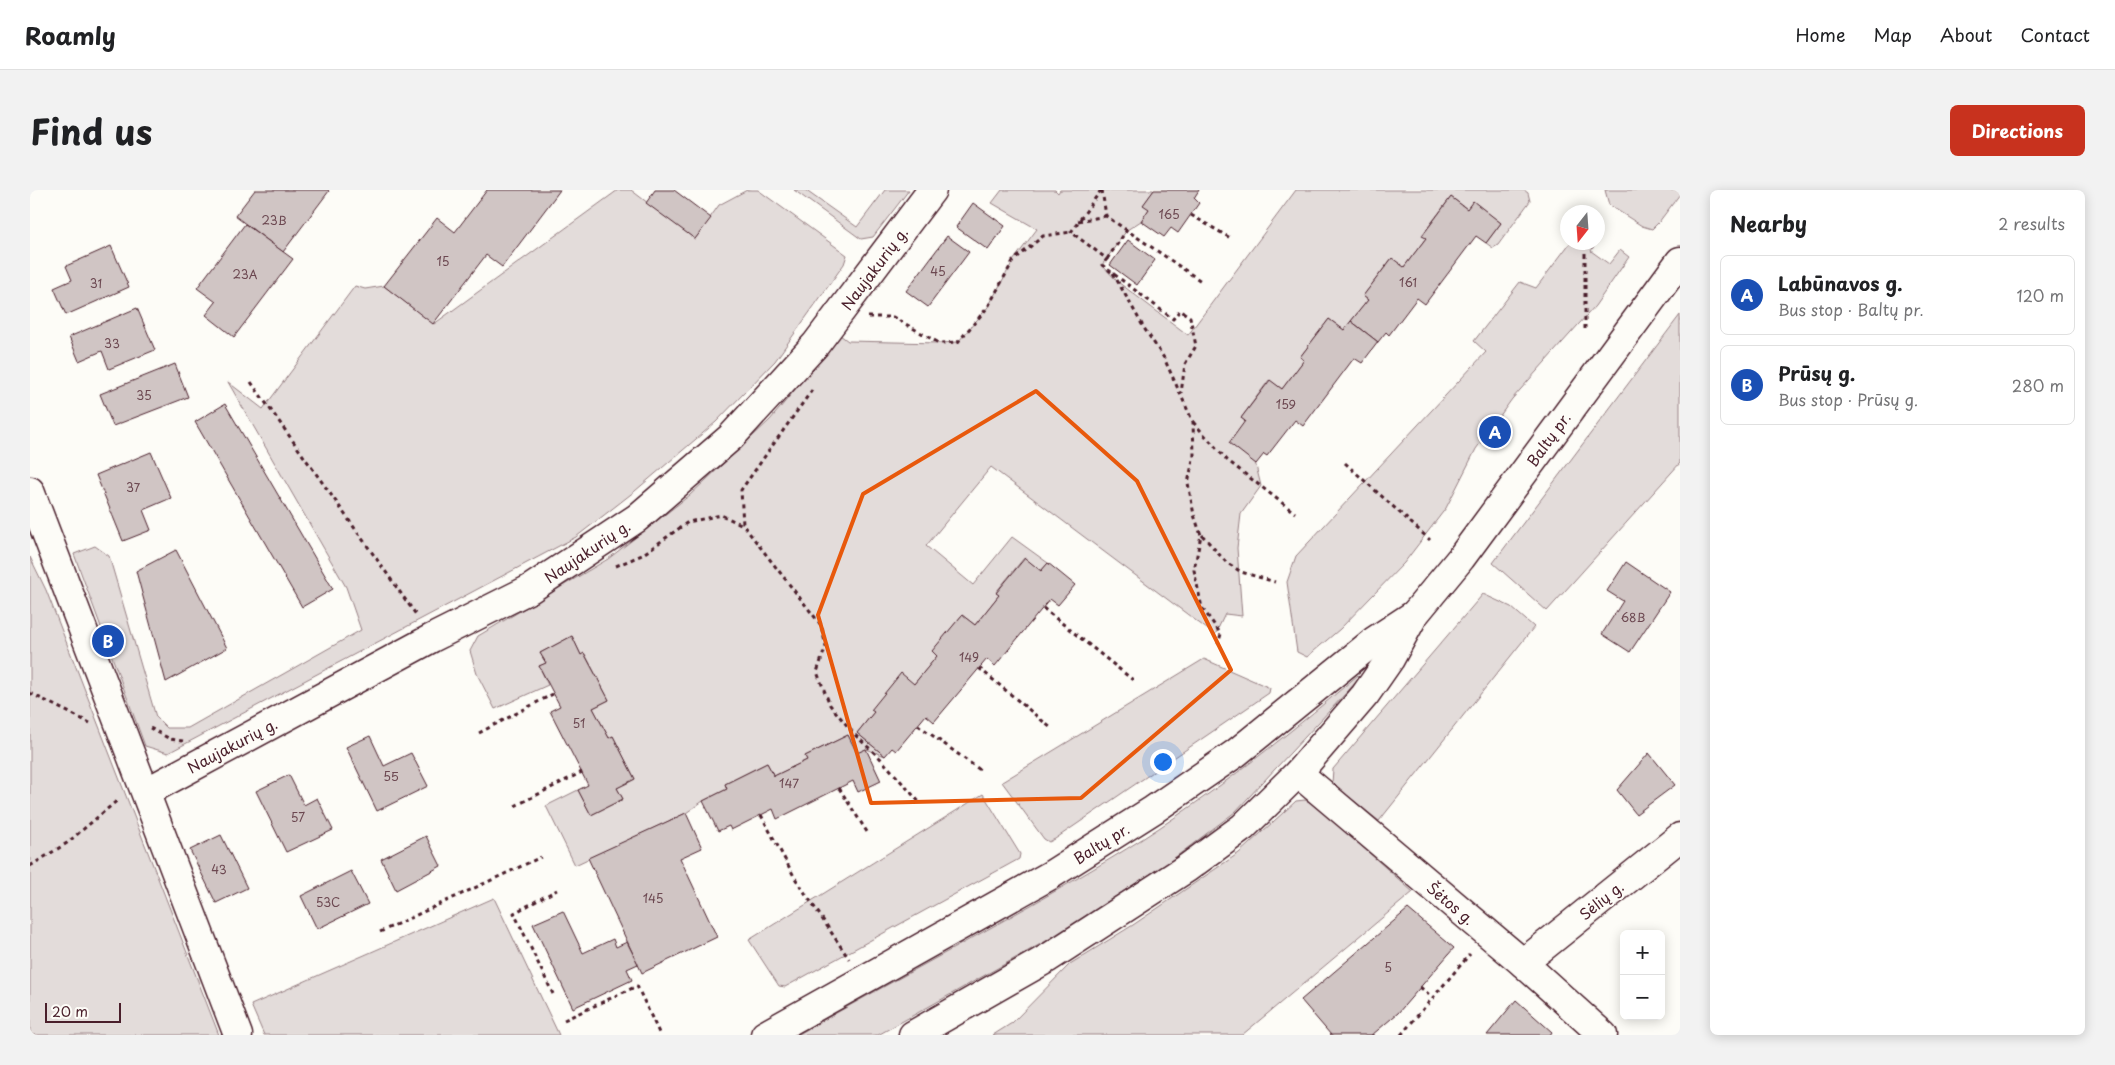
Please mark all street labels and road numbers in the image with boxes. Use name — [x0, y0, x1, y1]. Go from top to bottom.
street label: Naujakurių g. — [835, 222, 913, 314]
street label: Baltų pr. — [1520, 407, 1576, 471]
street label: Naujakurių g. — [540, 514, 634, 588]
street label: Naujakurių g. — [183, 712, 281, 778]
street label: Baltų pr. — [1069, 817, 1133, 869]
street label: Sėlių g. — [1574, 875, 1628, 925]
street label: Šėtos g. — [1422, 876, 1480, 930]

